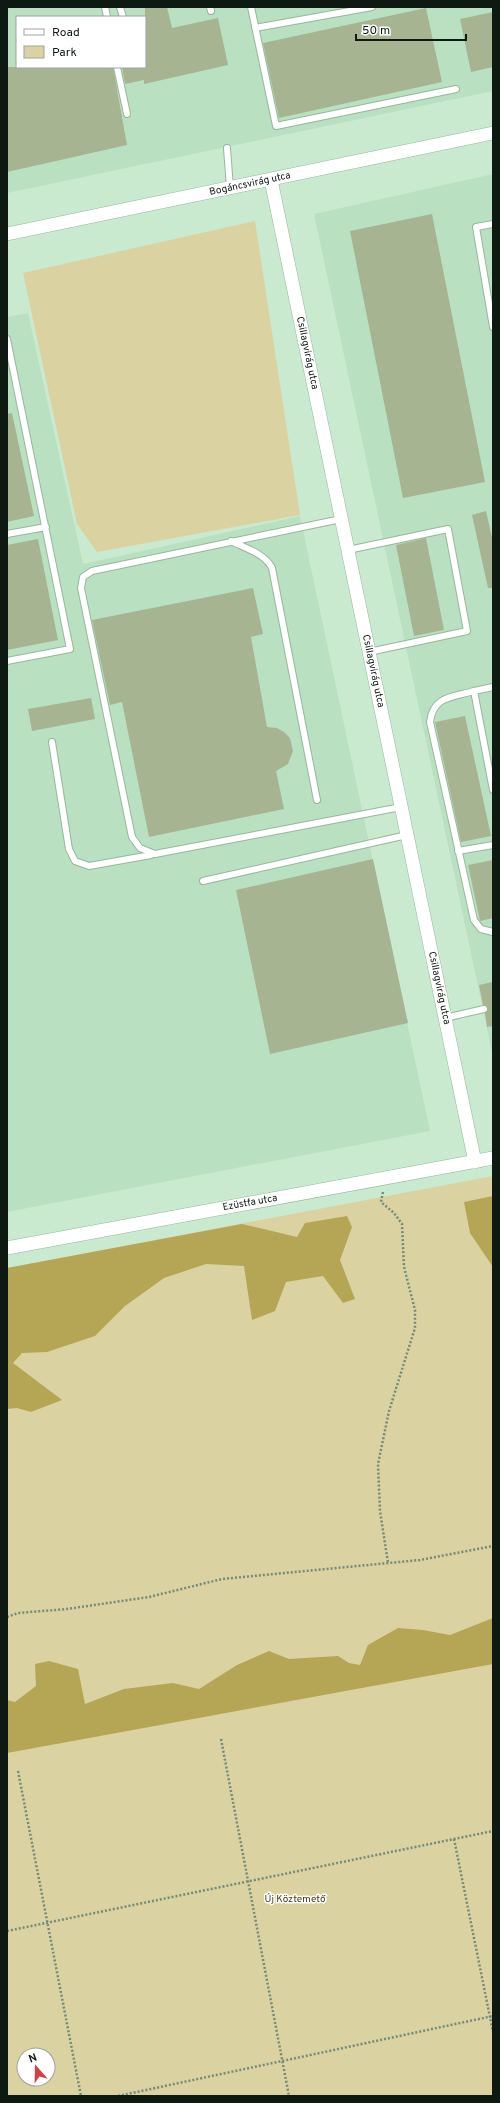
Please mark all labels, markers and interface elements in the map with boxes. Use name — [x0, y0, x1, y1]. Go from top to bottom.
legend — [16, 16, 146, 68]
scale bar — [356, 16, 466, 42]
text: 50 m — [362, 23, 390, 39]
text: Road — [52, 25, 80, 41]
text: Park — [52, 45, 77, 61]
street label: Bogáncsvirág utca — [208, 169, 292, 199]
street label: Csillagvirág utca — [293, 315, 321, 391]
street label: Csillagvirág utca — [359, 633, 387, 709]
street label: Csillagvirág utca — [425, 950, 453, 1026]
street label: Ezüstfa utca — [222, 1192, 278, 1214]
park label: Új Köztemető — [265, 1893, 326, 1906]
north arrow — [16, 2047, 56, 2087]
text: N — [27, 2051, 39, 2066]

